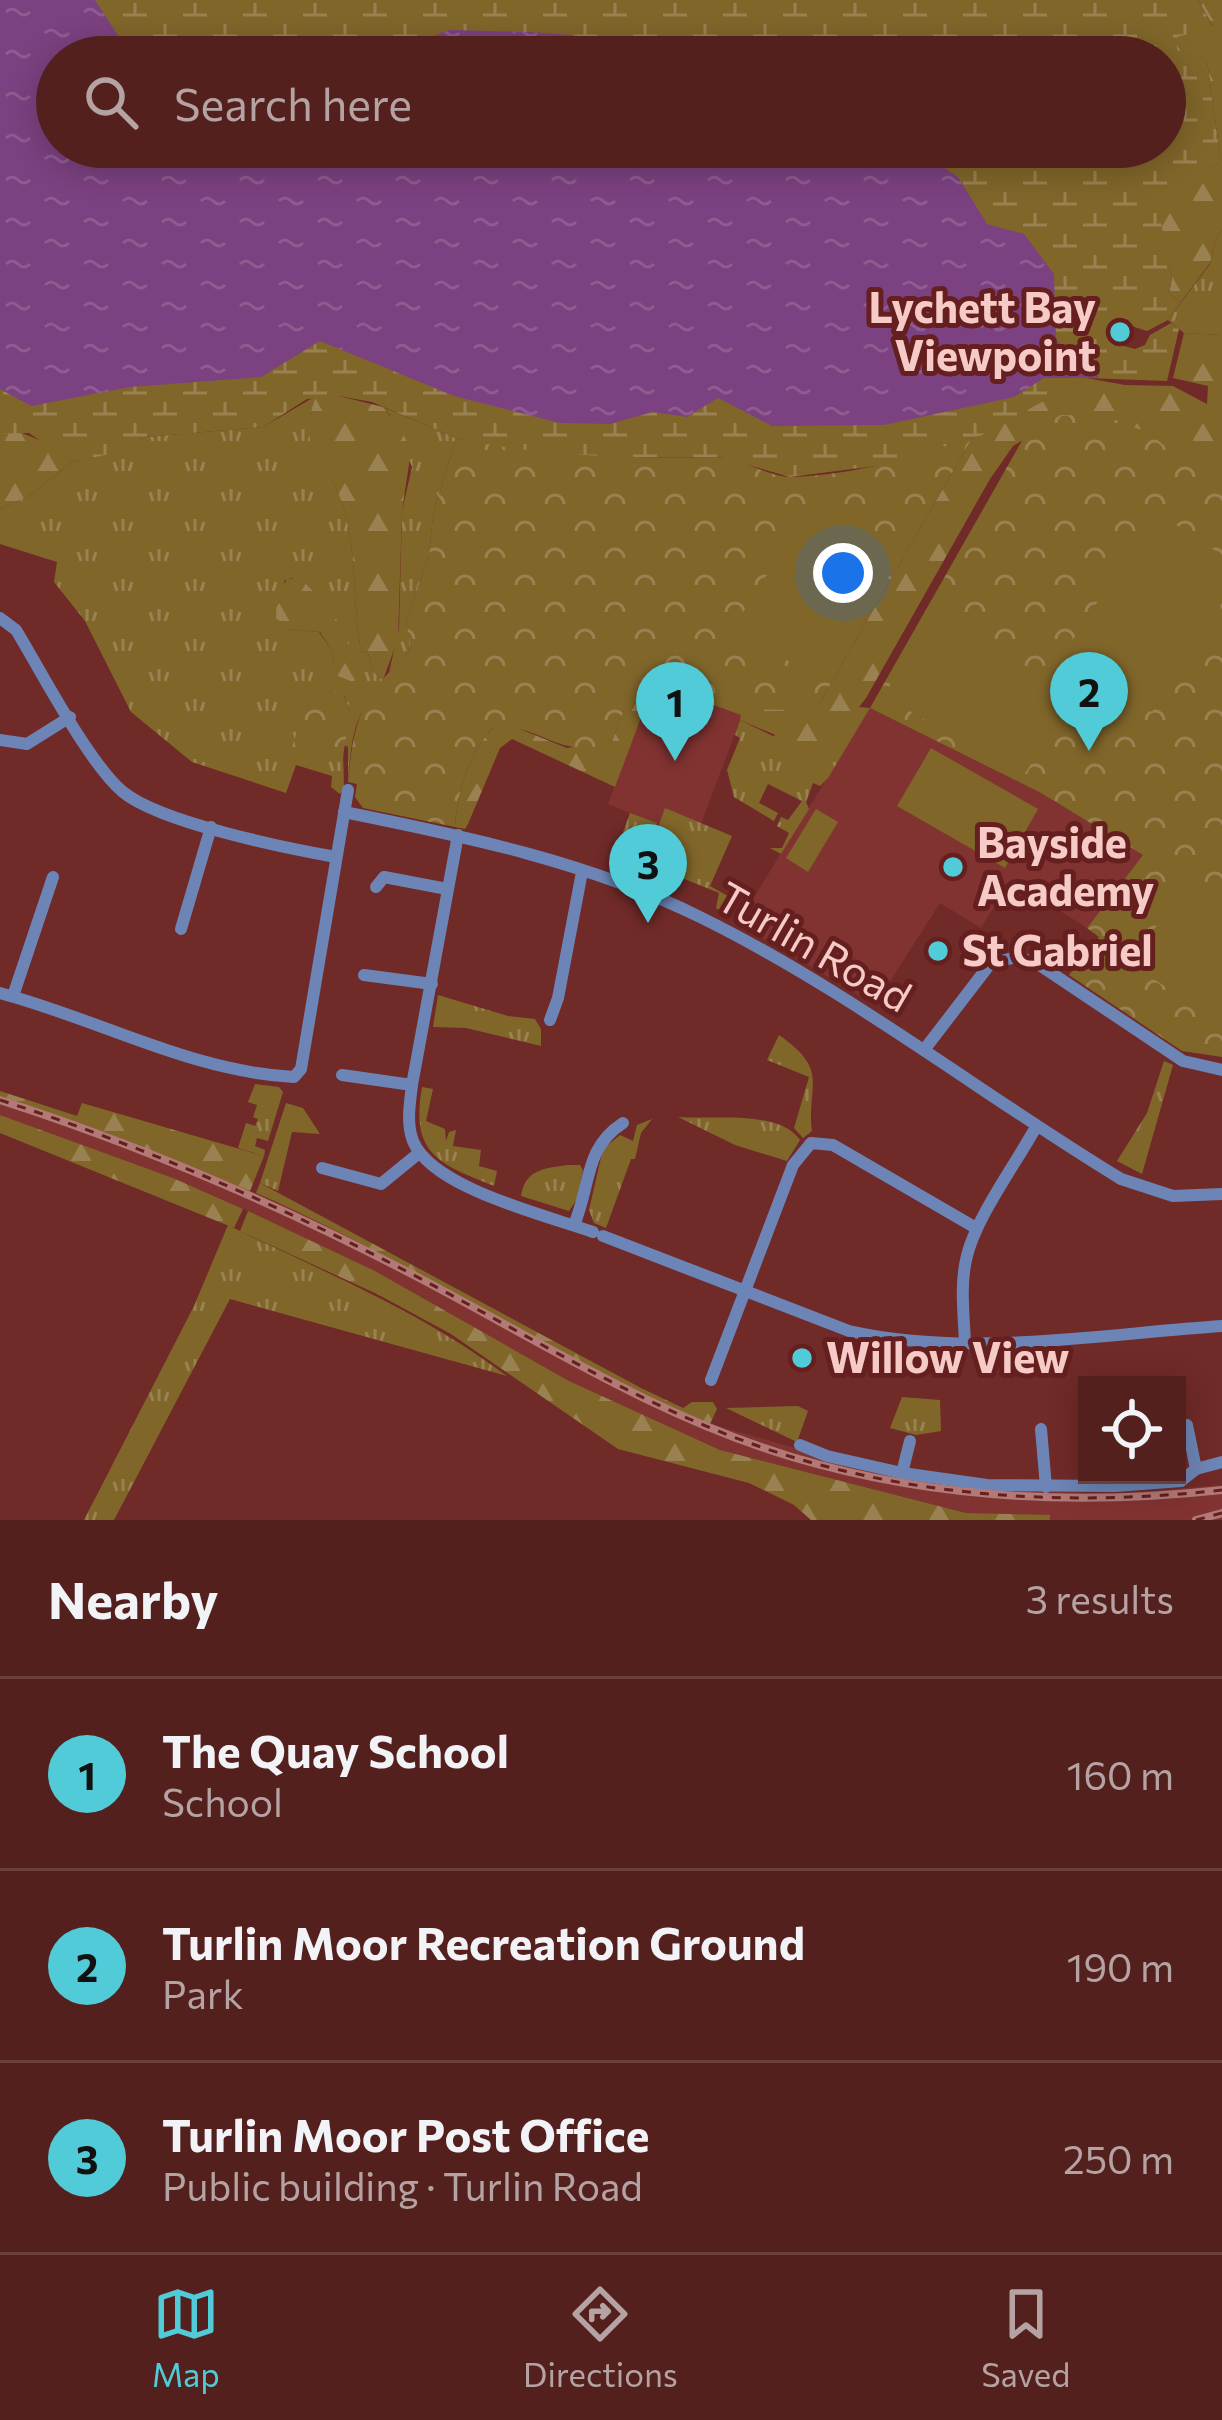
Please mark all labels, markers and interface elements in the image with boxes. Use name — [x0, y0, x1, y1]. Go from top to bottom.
search box — [36, 36, 1186, 168]
icon: search — [78, 69, 144, 135]
text: Search here — [174, 75, 412, 130]
place label: Lychett Bay Viewpoint — [869, 280, 1096, 380]
marker: Lychett Bay Viewpoint — [1107, 319, 1133, 345]
your location — [813, 543, 873, 603]
pin: 2 — [1050, 652, 1128, 751]
pin: 1 — [636, 662, 714, 761]
place label: Bayside Academy — [977, 815, 1154, 915]
pin: 3 — [609, 824, 687, 923]
marker: Bayside Academy — [940, 854, 966, 880]
street label: Turlin Road — [709, 869, 921, 1022]
place label: St Gabriel — [962, 923, 1153, 975]
marker: St Gabriel — [925, 938, 951, 964]
place label: Willow View — [826, 1330, 1070, 1382]
marker: Willow View — [789, 1345, 815, 1371]
map controls — [1078, 1376, 1186, 1484]
button: locate — [1078, 1376, 1186, 1484]
text: Nearby — [48, 1567, 218, 1630]
text: 3 results — [1026, 1574, 1174, 1622]
text: The Quay School — [162, 1722, 509, 1777]
text: 1 — [78, 1750, 96, 1798]
text: 160 m — [1067, 1750, 1174, 1798]
text: School — [162, 1777, 283, 1825]
text: Turlin Moor Recreation Ground — [162, 1914, 805, 1969]
text: 2 — [76, 1942, 98, 1990]
text: 190 m — [1067, 1942, 1174, 1990]
text: Park — [162, 1969, 244, 2017]
text: Turlin Moor Post Office — [162, 2106, 650, 2161]
text: 3 — [76, 2134, 98, 2182]
text: 250 m — [1063, 2134, 1174, 2182]
text: Public building · Turlin Road — [162, 2161, 643, 2209]
tab: Map — [152, 2281, 220, 2394]
tab: Directions — [523, 2281, 678, 2394]
tab: Saved — [981, 2281, 1070, 2394]

